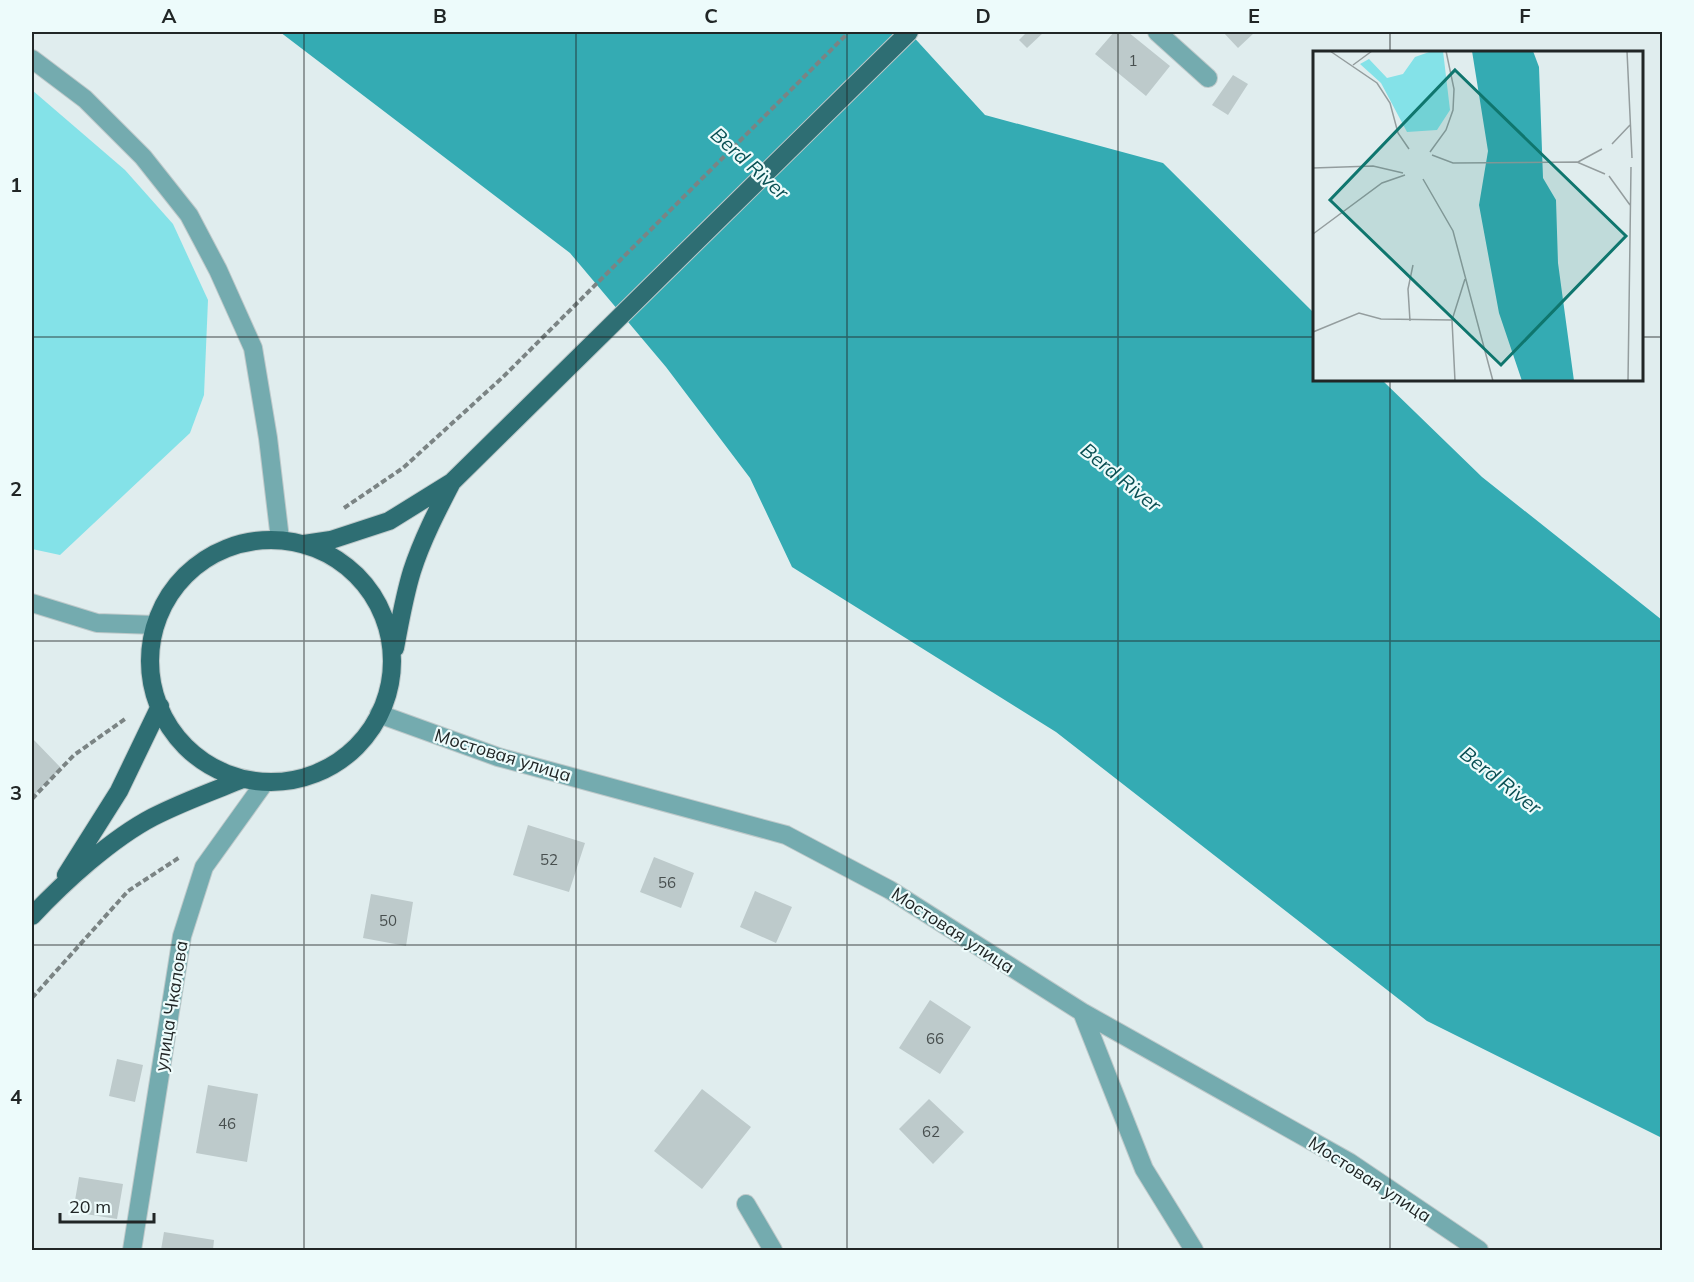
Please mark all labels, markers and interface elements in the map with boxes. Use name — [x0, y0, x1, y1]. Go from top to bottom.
text: A — [162, 3, 177, 28]
text: B — [433, 3, 447, 28]
text: C — [704, 3, 718, 28]
text: D — [975, 3, 991, 28]
text: E — [1248, 3, 1260, 28]
text: F — [1519, 3, 1531, 28]
house number: 1 — [1128, 51, 1138, 70]
inset map — [1313, 51, 1643, 381]
water label: Berd River — [706, 122, 795, 205]
text: 1 — [10, 172, 22, 197]
water label: Berd River — [1076, 437, 1167, 517]
text: 2 — [10, 476, 22, 501]
street label: Мостовая улица — [432, 723, 574, 787]
water label: Berd River — [1455, 741, 1547, 820]
text: 3 — [10, 780, 22, 805]
house number: 52 — [540, 850, 558, 869]
house number: 56 — [658, 873, 676, 892]
street label: Мостовая улица — [887, 882, 1019, 978]
house number: 50 — [379, 911, 397, 930]
street label: улица Чкалова — [149, 939, 193, 1073]
house number: 66 — [926, 1029, 944, 1048]
text: 4 — [10, 1084, 22, 1109]
house number: 46 — [218, 1114, 236, 1133]
house number: 62 — [922, 1122, 940, 1141]
street label: Мостовая улица — [1304, 1131, 1436, 1227]
scale bar — [60, 1186, 154, 1224]
text: 20 m — [69, 1195, 111, 1218]

